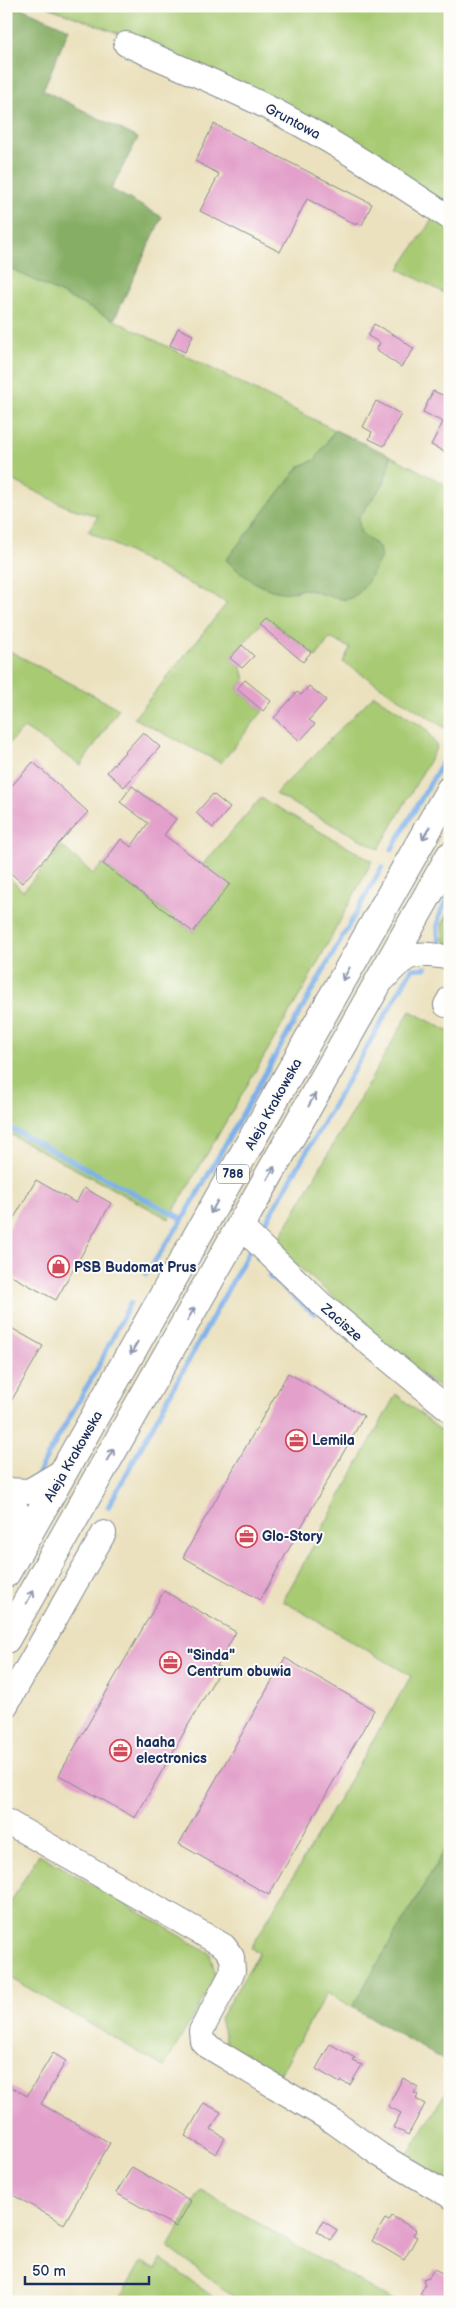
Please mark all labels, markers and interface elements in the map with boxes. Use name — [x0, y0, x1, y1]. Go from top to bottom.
street label: Gruntowa — [262, 100, 323, 143]
one-way arrow — [420, 825, 430, 839]
one-way arrow — [340, 966, 350, 981]
street label: Aleja Krakowska — [241, 1055, 306, 1153]
one-way arrow — [308, 1093, 318, 1107]
road number: 788 — [217, 1164, 249, 1184]
one-way arrow — [266, 1165, 276, 1180]
one-way arrow — [209, 1199, 219, 1214]
shop icon: PSB Budomat Prus — [46, 1255, 70, 1279]
place label: PSB Budomat Prus — [74, 1259, 196, 1276]
street label: Zacisze — [317, 1299, 366, 1345]
one-way arrow — [187, 1307, 196, 1322]
one-way arrow — [129, 1341, 139, 1355]
street label: Aleja Krakowska — [41, 1408, 106, 1505]
office icon: Lemila — [284, 1428, 308, 1452]
place label: Lemila — [312, 1432, 355, 1449]
one-way arrow — [106, 1449, 116, 1463]
office icon: Glo-Story — [234, 1524, 258, 1548]
place label: Glo-Story — [262, 1528, 323, 1545]
one-way arrow — [25, 1589, 35, 1604]
place label: "Sinda" Centrum obuwia — [187, 1647, 291, 1680]
office icon: "Sinda" Centrum obuwia — [159, 1651, 183, 1675]
place label: haaha electronics — [136, 1734, 207, 1767]
office icon: haaha electronics — [108, 1738, 132, 1762]
scale bar — [25, 2253, 149, 2285]
text: 50 m — [32, 2262, 66, 2281]

